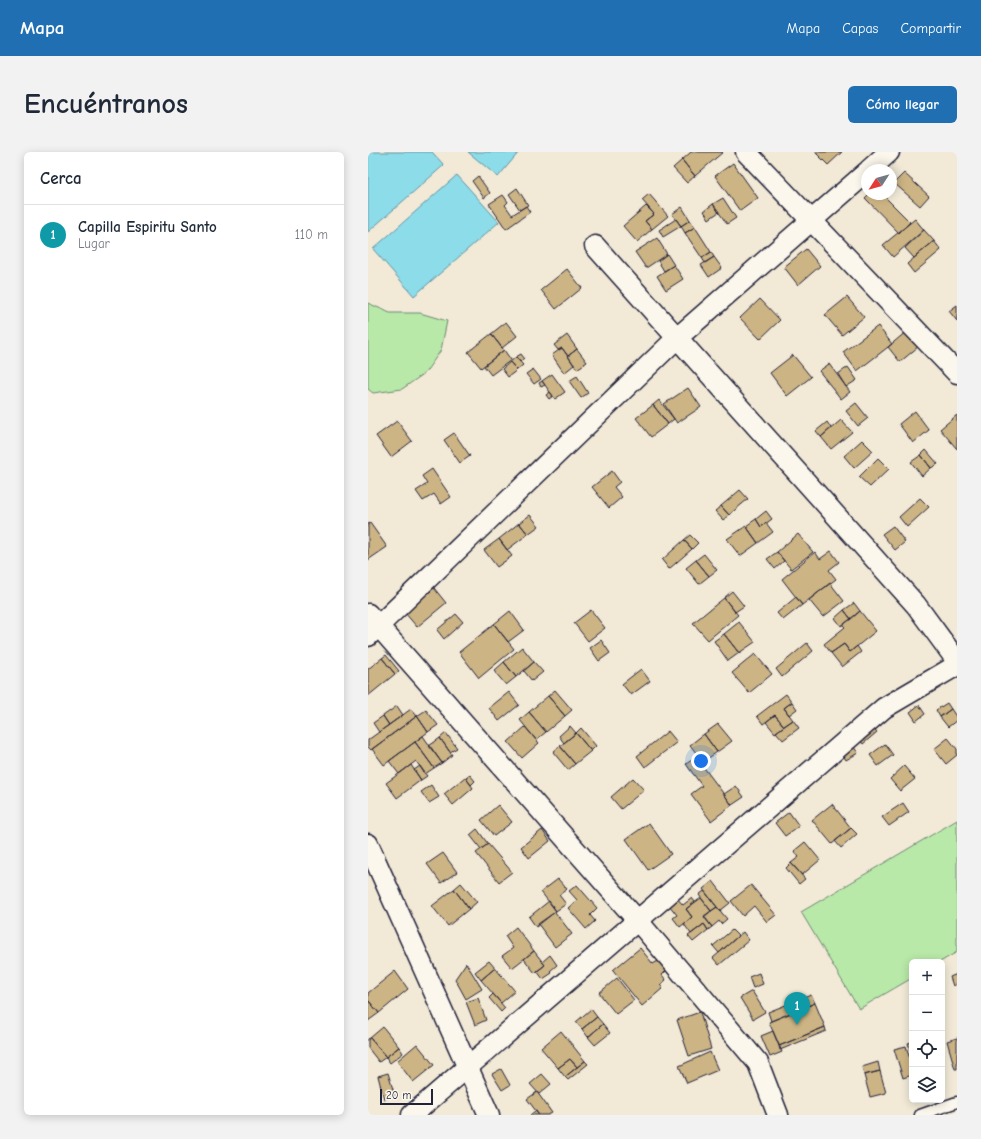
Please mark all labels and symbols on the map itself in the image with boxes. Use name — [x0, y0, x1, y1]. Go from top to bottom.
north arrow — [861, 164, 897, 200]
your location — [691, 751, 711, 771]
pin: 1 — [784, 992, 810, 1025]
scale bar — [380, 1087, 433, 1106]

